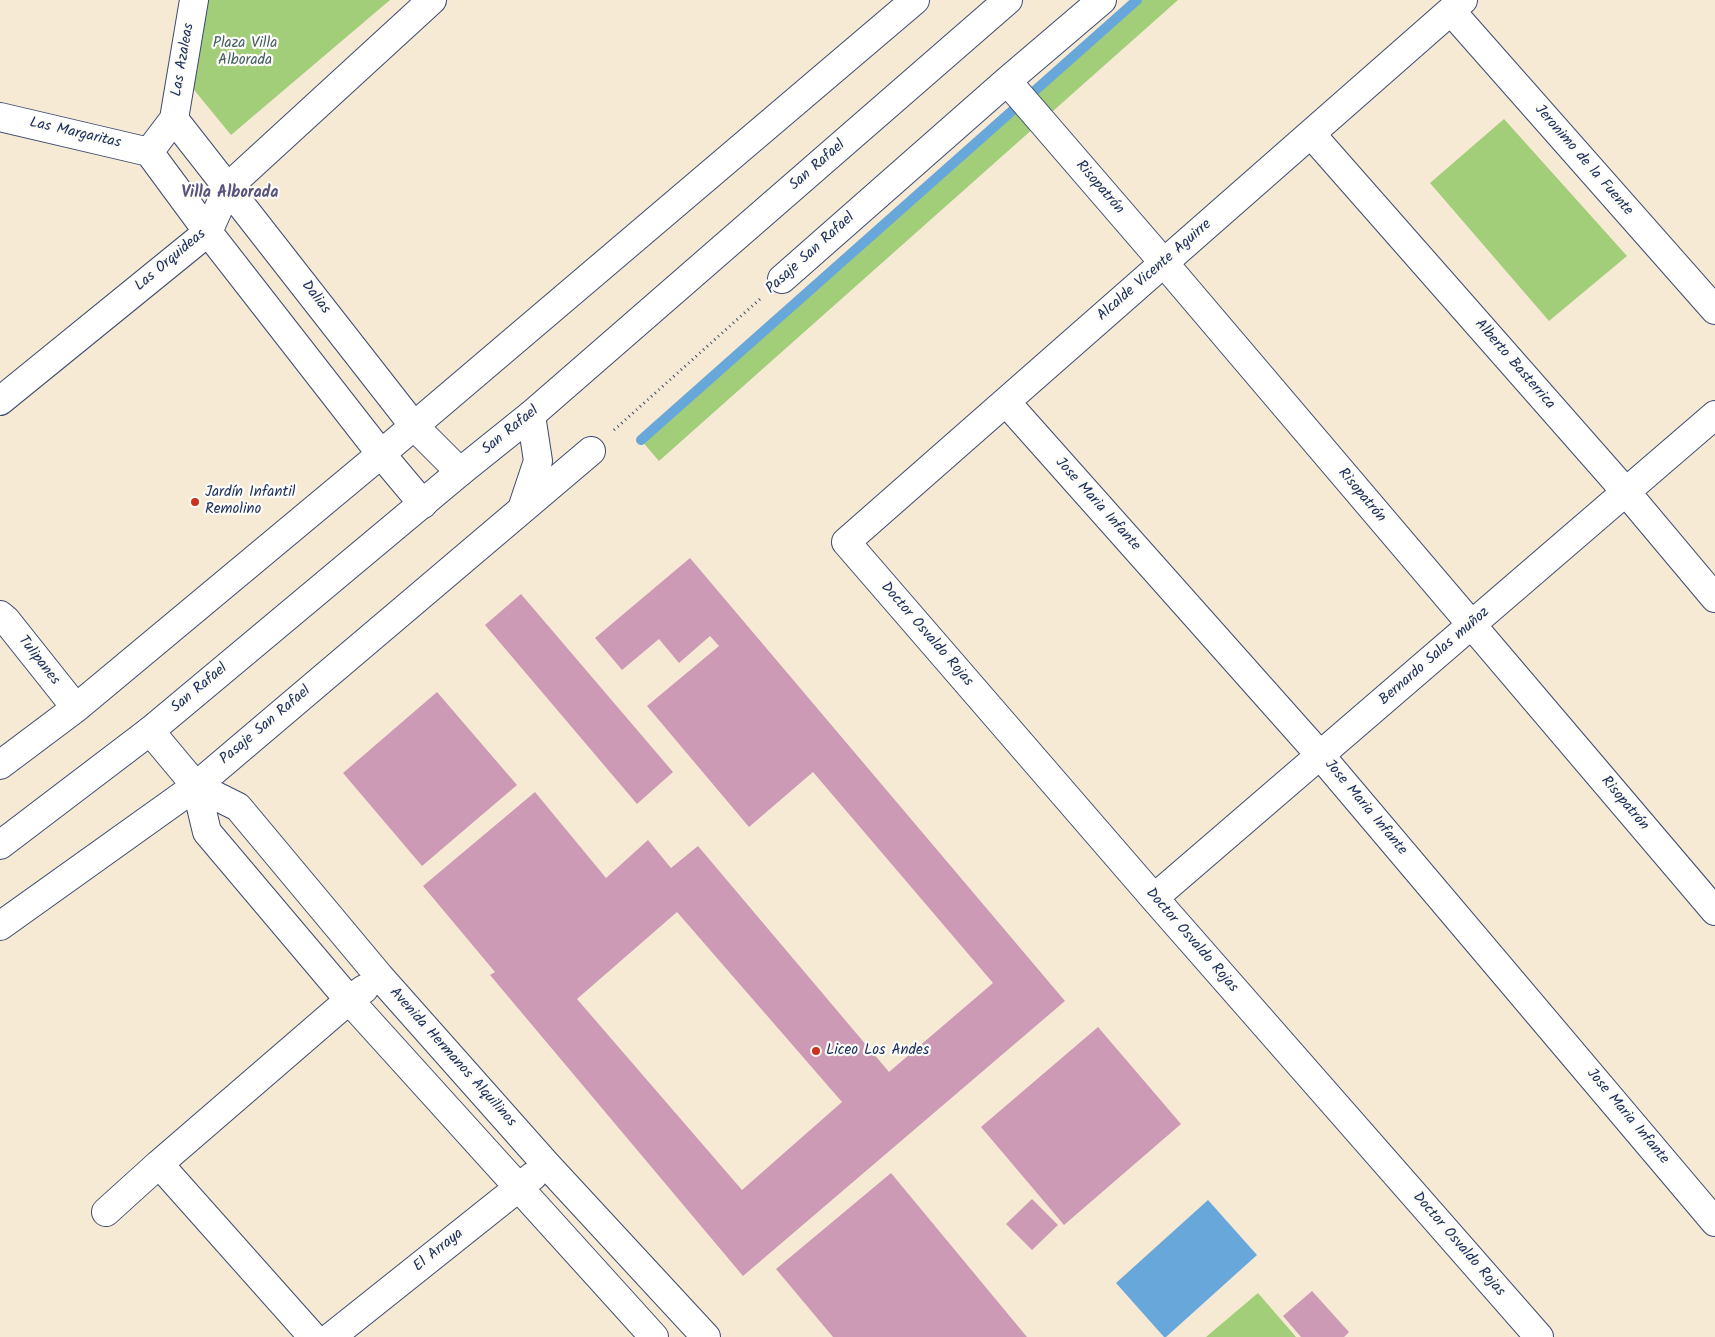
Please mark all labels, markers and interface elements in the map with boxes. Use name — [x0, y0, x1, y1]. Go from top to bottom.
street label: Las Azaleas — [169, 22, 199, 98]
park label: Plaza Villa Alborada — [213, 35, 277, 70]
street label: Jeronimo de la Fuente — [1530, 102, 1636, 220]
street label: Las Margaritas — [27, 115, 123, 153]
street label: San Rafael — [786, 137, 850, 195]
street label: Risopatrón — [1071, 157, 1127, 219]
district label: Villa Alborada — [182, 184, 278, 204]
street label: Pasaje San Rafael — [763, 209, 859, 299]
street label: Alcalde Vicente Aguirre — [1094, 216, 1216, 326]
street label: Las Orquideas — [132, 226, 210, 296]
street label: Dalias — [296, 278, 334, 318]
street label: Alberto Basterrica — [1470, 316, 1558, 414]
street label: San Rafael — [479, 403, 543, 459]
street label: Jose Maria Infante — [1050, 455, 1144, 555]
street label: Risopatrón — [1333, 465, 1389, 527]
place label: Jardín Infantil Remolino — [205, 484, 295, 519]
marker: Jardín Infantil Remolino — [189, 496, 201, 508]
street label: Doctor Osvaldo Rojas — [876, 579, 976, 691]
street label: Bernardo Salas muñoz — [1376, 604, 1494, 710]
street label: Tulipanes — [13, 633, 63, 689]
street label: San Rafael — [168, 660, 232, 718]
street label: Pasaje San Rafael — [217, 683, 315, 769]
street label: Jose Maria Infante — [1320, 757, 1410, 859]
street label: Risopatrón — [1596, 773, 1652, 835]
street label: Doctor Osvaldo Rojas — [1141, 885, 1241, 997]
street label: Avenida Hermanos Alquilinos — [385, 985, 519, 1131]
place label: Liceo Los Andes — [826, 1042, 929, 1060]
marker: Liceo Los Andes — [810, 1045, 822, 1057]
street label: Jose Maria Infante — [1582, 1066, 1672, 1168]
street label: Doctor Osvaldo Rojas — [1408, 1189, 1508, 1301]
street label: El Arraya — [411, 1226, 467, 1276]

